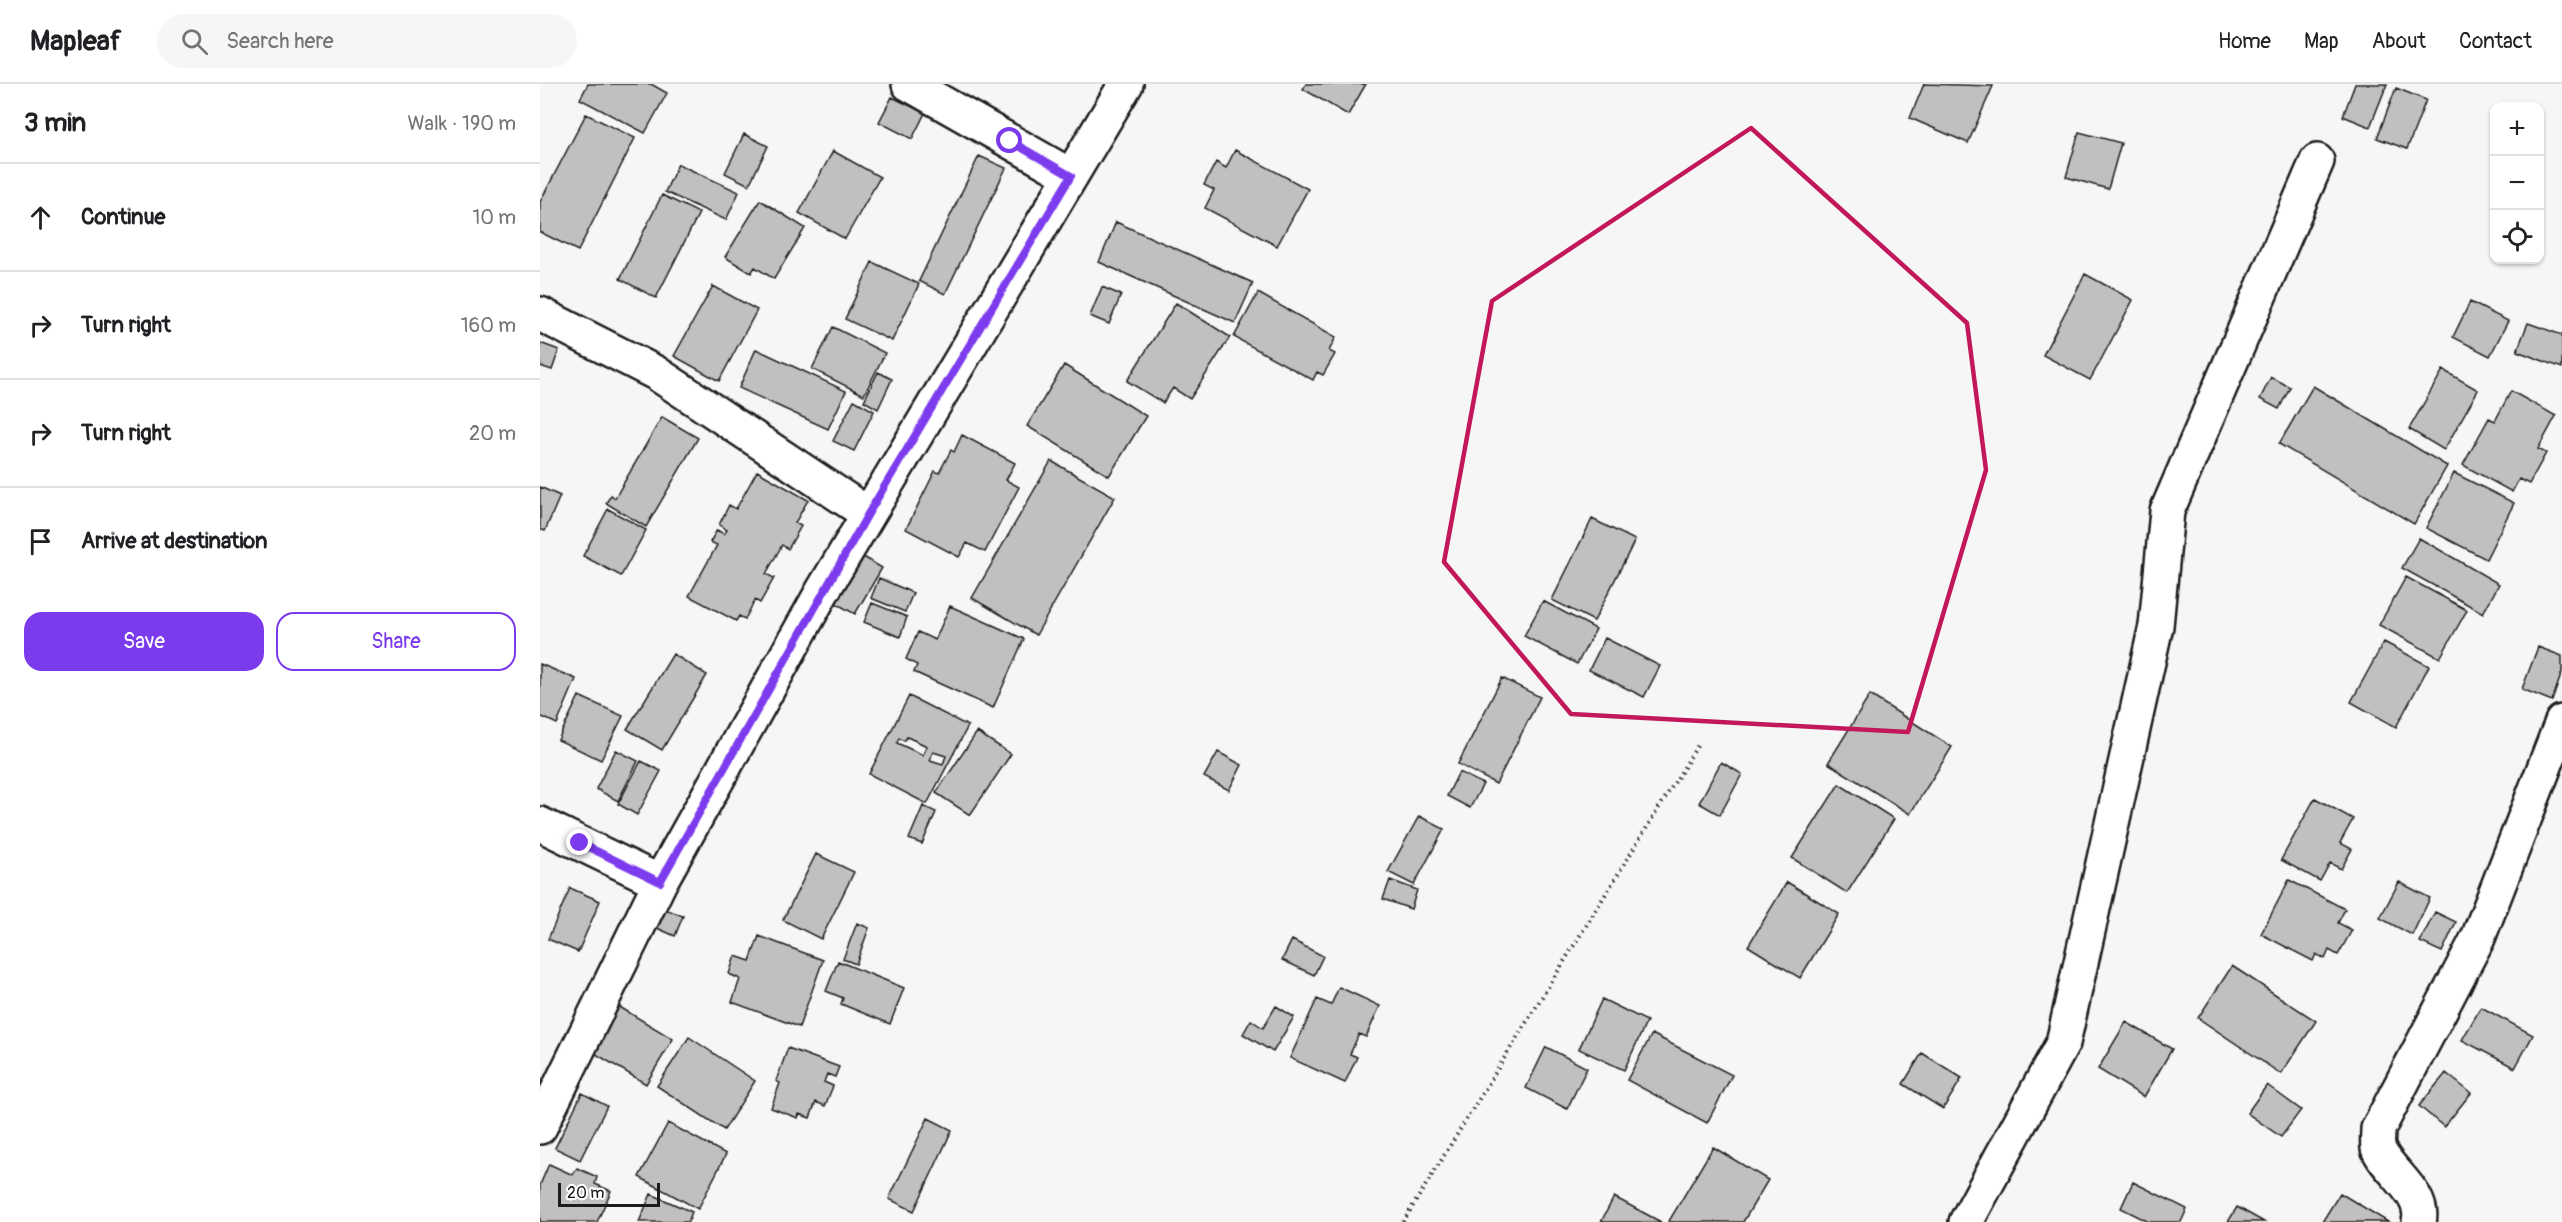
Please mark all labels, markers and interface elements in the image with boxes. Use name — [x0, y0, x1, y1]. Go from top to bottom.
search box — [157, 14, 577, 68]
text: Mapleaf — [30, 24, 121, 59]
icon: search — [178, 25, 211, 58]
text: Search here — [226, 27, 334, 55]
text: Home — [2218, 28, 2271, 55]
text: Map — [2304, 28, 2339, 55]
text: About — [2372, 28, 2426, 55]
text: Contact — [2459, 28, 2532, 55]
map controls — [2490, 102, 2544, 264]
button: + — [2490, 102, 2544, 156]
text: 3 min — [24, 107, 86, 139]
text: Walk · 190 m — [408, 111, 516, 136]
route start — [996, 127, 1022, 153]
button: − — [2490, 156, 2544, 210]
icon: ahead — [24, 201, 57, 234]
text: Continue — [81, 203, 165, 231]
text: 10 m — [472, 205, 516, 230]
button: locate — [2490, 210, 2544, 264]
icon: right — [24, 309, 57, 342]
text: Turn right — [81, 311, 171, 339]
text: 160 m — [461, 313, 516, 338]
icon: right — [24, 417, 57, 450]
text: Turn right — [81, 419, 171, 447]
text: 20 m — [469, 421, 516, 446]
icon: arrive — [24, 525, 57, 558]
text: Arrive at destination — [81, 527, 267, 555]
button: Save — [24, 612, 264, 671]
button: Share — [276, 612, 516, 671]
route end — [566, 829, 592, 855]
scale bar — [558, 1180, 660, 1208]
text: 20 m — [567, 1183, 605, 1203]

